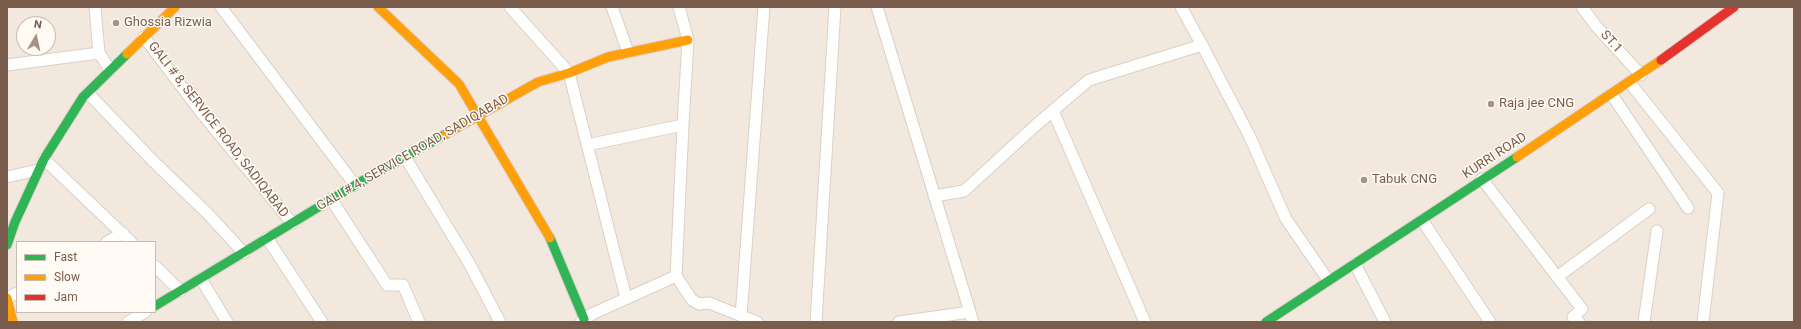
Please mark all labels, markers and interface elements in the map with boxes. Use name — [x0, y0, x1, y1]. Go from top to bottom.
place label: Ghossia Rizwia — [124, 15, 212, 31]
north arrow — [16, 16, 56, 56]
text: N — [33, 18, 43, 32]
marker: Ghossia Rizwia — [111, 18, 121, 28]
street label: ST.1 — [1597, 28, 1625, 56]
street label: GALI # 8, SERVICE ROAD, SADIQABAD — [144, 39, 292, 221]
street label: GALI # 4, SERVICE ROAD, SADIQABAD — [314, 91, 512, 215]
place label: Raja jee CNG — [1499, 96, 1574, 112]
marker: Raja jee CNG — [1486, 99, 1496, 109]
street label: KURRI ROAD — [1460, 130, 1530, 182]
place label: Tabuk CNG — [1372, 172, 1437, 188]
marker: Tabuk CNG — [1359, 175, 1369, 185]
legend — [16, 241, 156, 313]
text: Fast — [54, 250, 77, 264]
text: Slow — [54, 270, 80, 284]
text: Jam — [54, 290, 78, 304]

